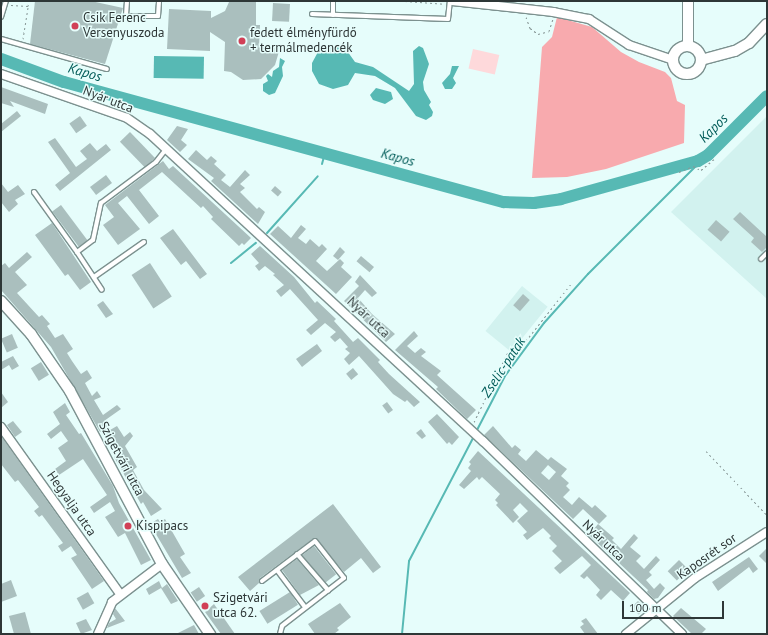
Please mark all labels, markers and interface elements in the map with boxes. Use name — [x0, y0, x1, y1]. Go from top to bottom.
place label: Csik Ferenc Versenyuszoda — [83, 11, 164, 42]
marker: Csik Ferenc Versenyuszoda — [70, 21, 80, 31]
place label: fedett élményfürdő + termálmedencék — [250, 26, 357, 57]
marker: fedett élményfürdő + termálmedencék — [237, 36, 247, 46]
water label: Kapos — [66, 59, 104, 85]
street label: Nyár utca — [81, 83, 135, 117]
water label: Kapos — [695, 110, 731, 146]
water label: Kapos — [379, 144, 417, 170]
street label: Nyár utca — [343, 294, 393, 342]
water label: Zselic-patak — [477, 334, 529, 400]
street label: Szigetvári utca — [95, 419, 147, 499]
street label: Hegyalja utca — [43, 469, 99, 539]
street label: Nyár utca — [579, 517, 627, 565]
place label: Kispipacs — [136, 518, 188, 534]
marker: Kispipacs — [123, 521, 133, 531]
street label: Kaposrét sor — [674, 531, 740, 583]
place label: Szigetvári utca 62. — [213, 591, 268, 622]
scale bar — [624, 593, 726, 619]
text: 100 m — [629, 600, 662, 615]
marker: Szigetvári utca 62. — [200, 601, 210, 611]

